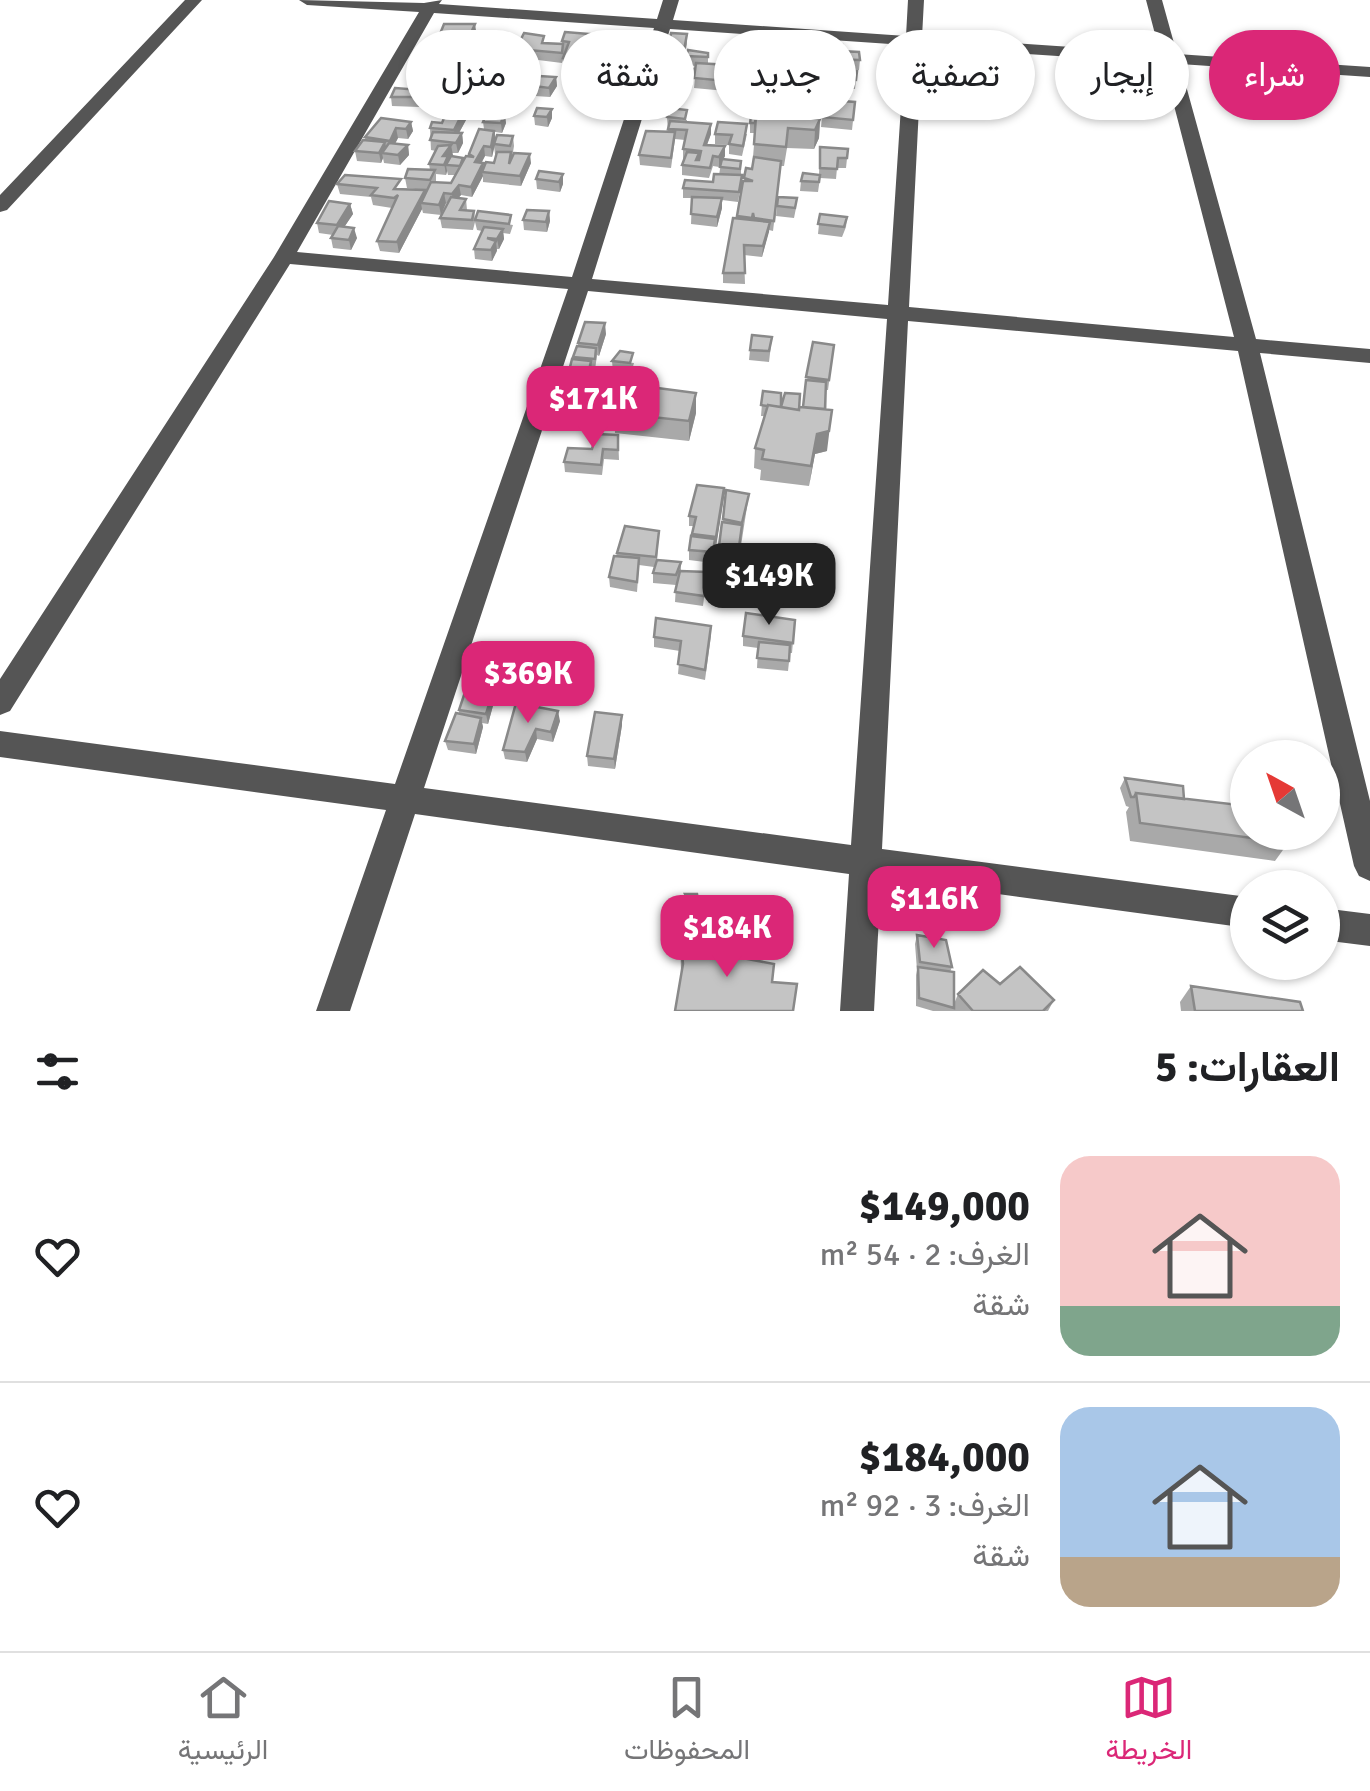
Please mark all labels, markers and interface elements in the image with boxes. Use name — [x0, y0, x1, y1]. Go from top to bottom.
chip: منزل — [406, 30, 541, 120]
chip: شقة — [561, 30, 694, 120]
chip: جديد — [714, 30, 856, 120]
chip: تصفية — [876, 30, 1035, 120]
chip: إيجار — [1055, 30, 1189, 120]
chip: شراء — [1209, 30, 1340, 120]
pin: $171K — [523, 366, 663, 451]
text: $171K — [549, 379, 637, 418]
pin: $149K — [699, 543, 839, 628]
text: $149K — [725, 556, 813, 595]
pin: $369K — [458, 641, 598, 726]
text: $369K — [484, 654, 572, 693]
north arrow — [1230, 740, 1340, 850]
map controls — [1230, 740, 1340, 980]
pin: $116K — [864, 866, 1004, 951]
button: layers — [1230, 870, 1340, 980]
text: $116K — [890, 879, 978, 918]
pin: $184K — [657, 895, 797, 980]
text: $184K — [683, 908, 771, 947]
text: العقارات: 5 — [1155, 1042, 1340, 1093]
icon: filters — [30, 1044, 85, 1099]
text: $149,000 — [859, 1181, 1030, 1232]
icon: home — [1140, 1196, 1260, 1316]
icon: heart — [30, 1229, 85, 1284]
text: الغرف: 2 · 54 m² — [820, 1235, 1030, 1274]
text: شقة — [972, 1285, 1030, 1324]
text: $184,000 — [859, 1432, 1030, 1483]
icon: home — [1140, 1447, 1260, 1567]
icon: heart — [30, 1480, 85, 1535]
text: الغرف: 3 · 92 m² — [820, 1486, 1030, 1525]
text: شقة — [972, 1536, 1030, 1575]
tab: الرئيسية — [178, 1670, 268, 1774]
tab: المحفوظات — [624, 1670, 750, 1774]
tab: الخريطة — [1106, 1670, 1192, 1774]

